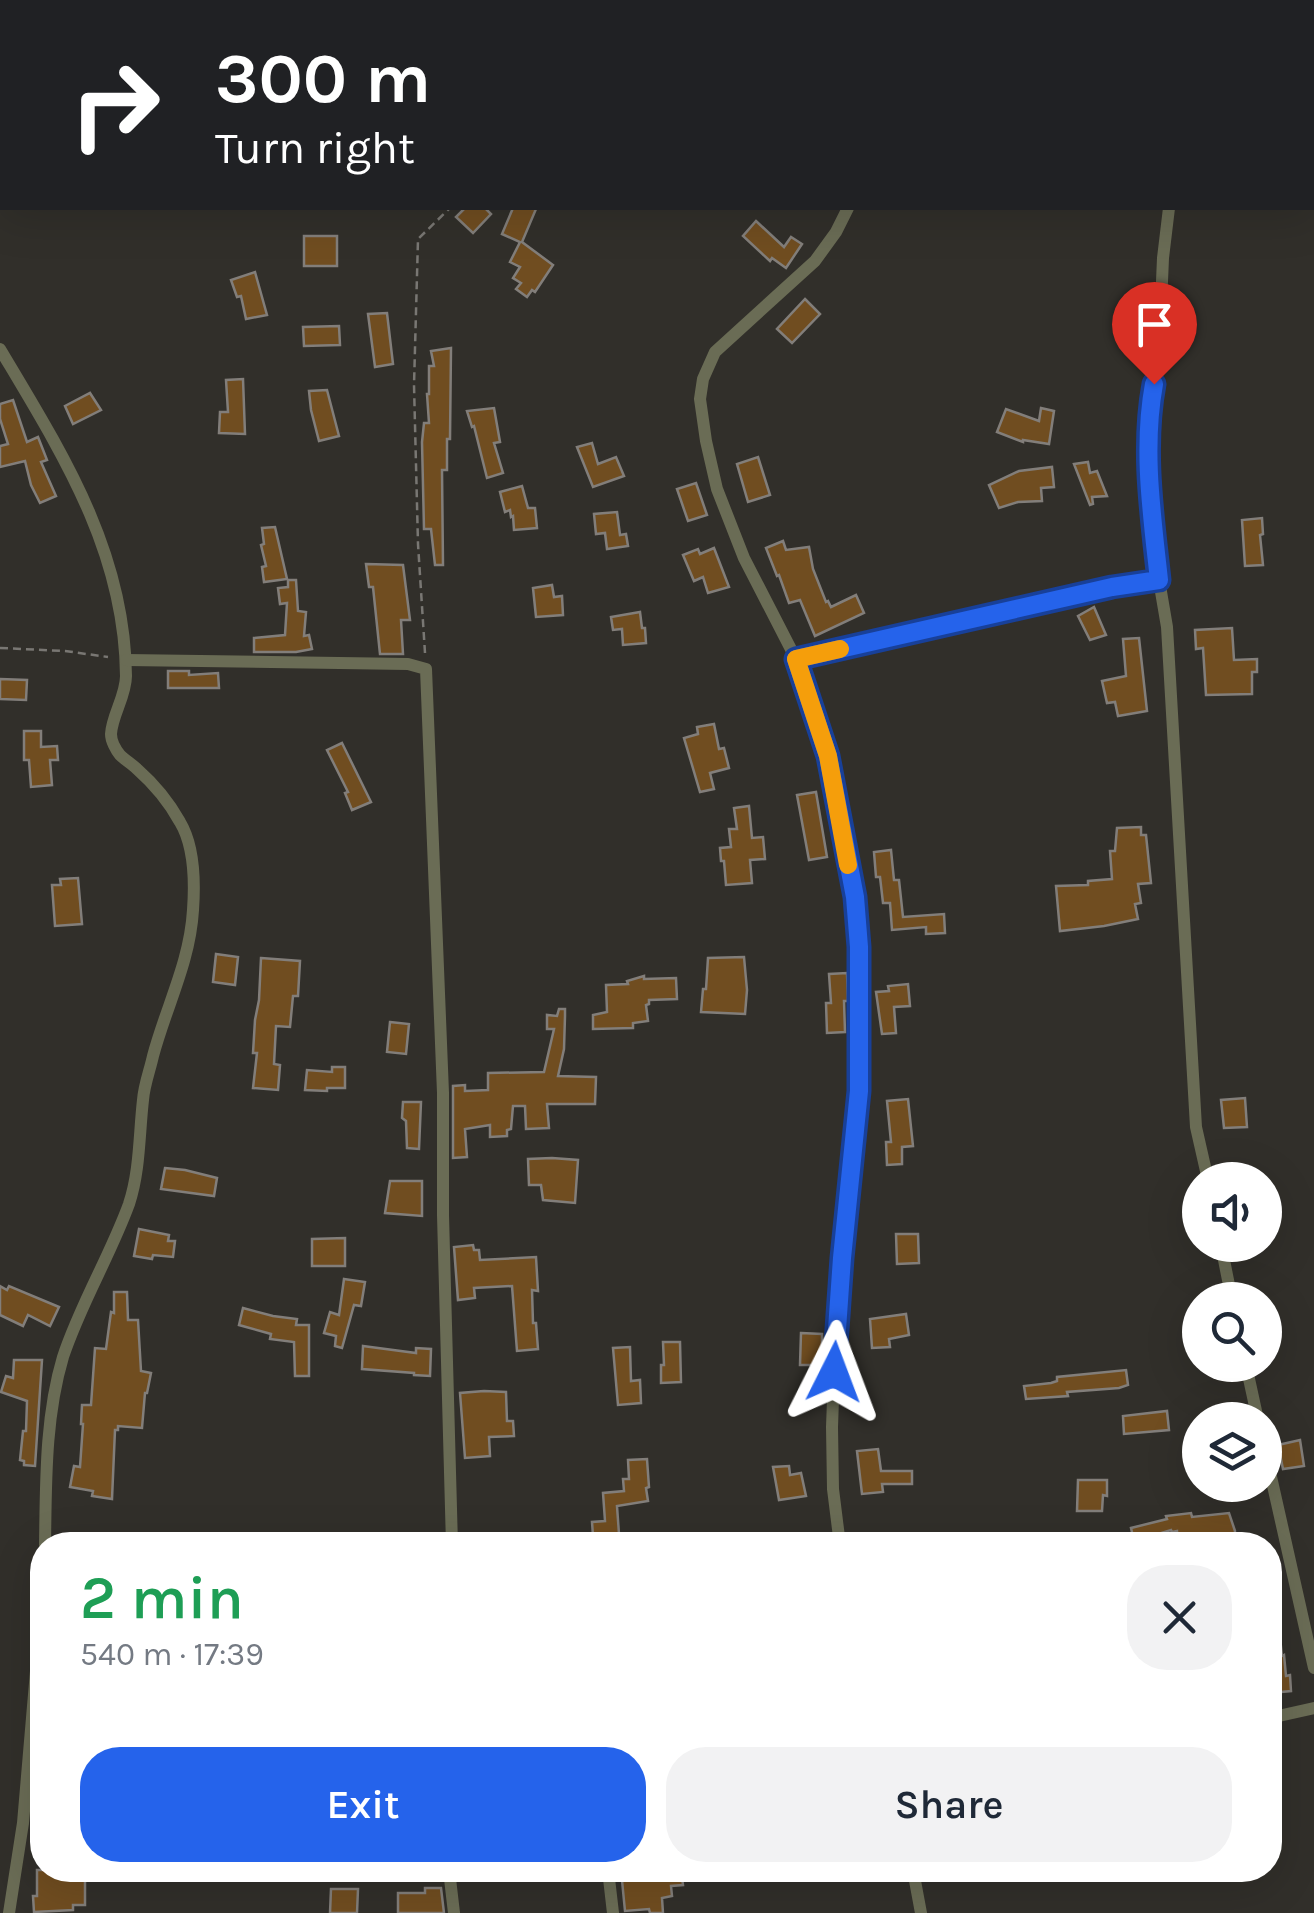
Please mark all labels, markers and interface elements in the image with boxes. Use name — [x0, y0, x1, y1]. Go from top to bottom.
text: 300 m — [215, 38, 431, 120]
icon: right — [50, 40, 180, 170]
text: Turn right — [215, 122, 415, 174]
pin — [1112, 282, 1197, 385]
icon: arrive — [1127, 297, 1182, 352]
map controls — [1182, 1162, 1282, 1502]
button: sound — [1182, 1162, 1282, 1262]
button: search — [1182, 1282, 1282, 1382]
position arrow — [782, 1320, 886, 1424]
button: layers — [1182, 1402, 1282, 1502]
text: 2 min — [80, 1563, 244, 1633]
button: close — [1127, 1565, 1232, 1670]
text: 540 m · 17:39 — [80, 1636, 264, 1673]
button: Exit — [80, 1747, 646, 1862]
button: Share — [666, 1747, 1232, 1862]

